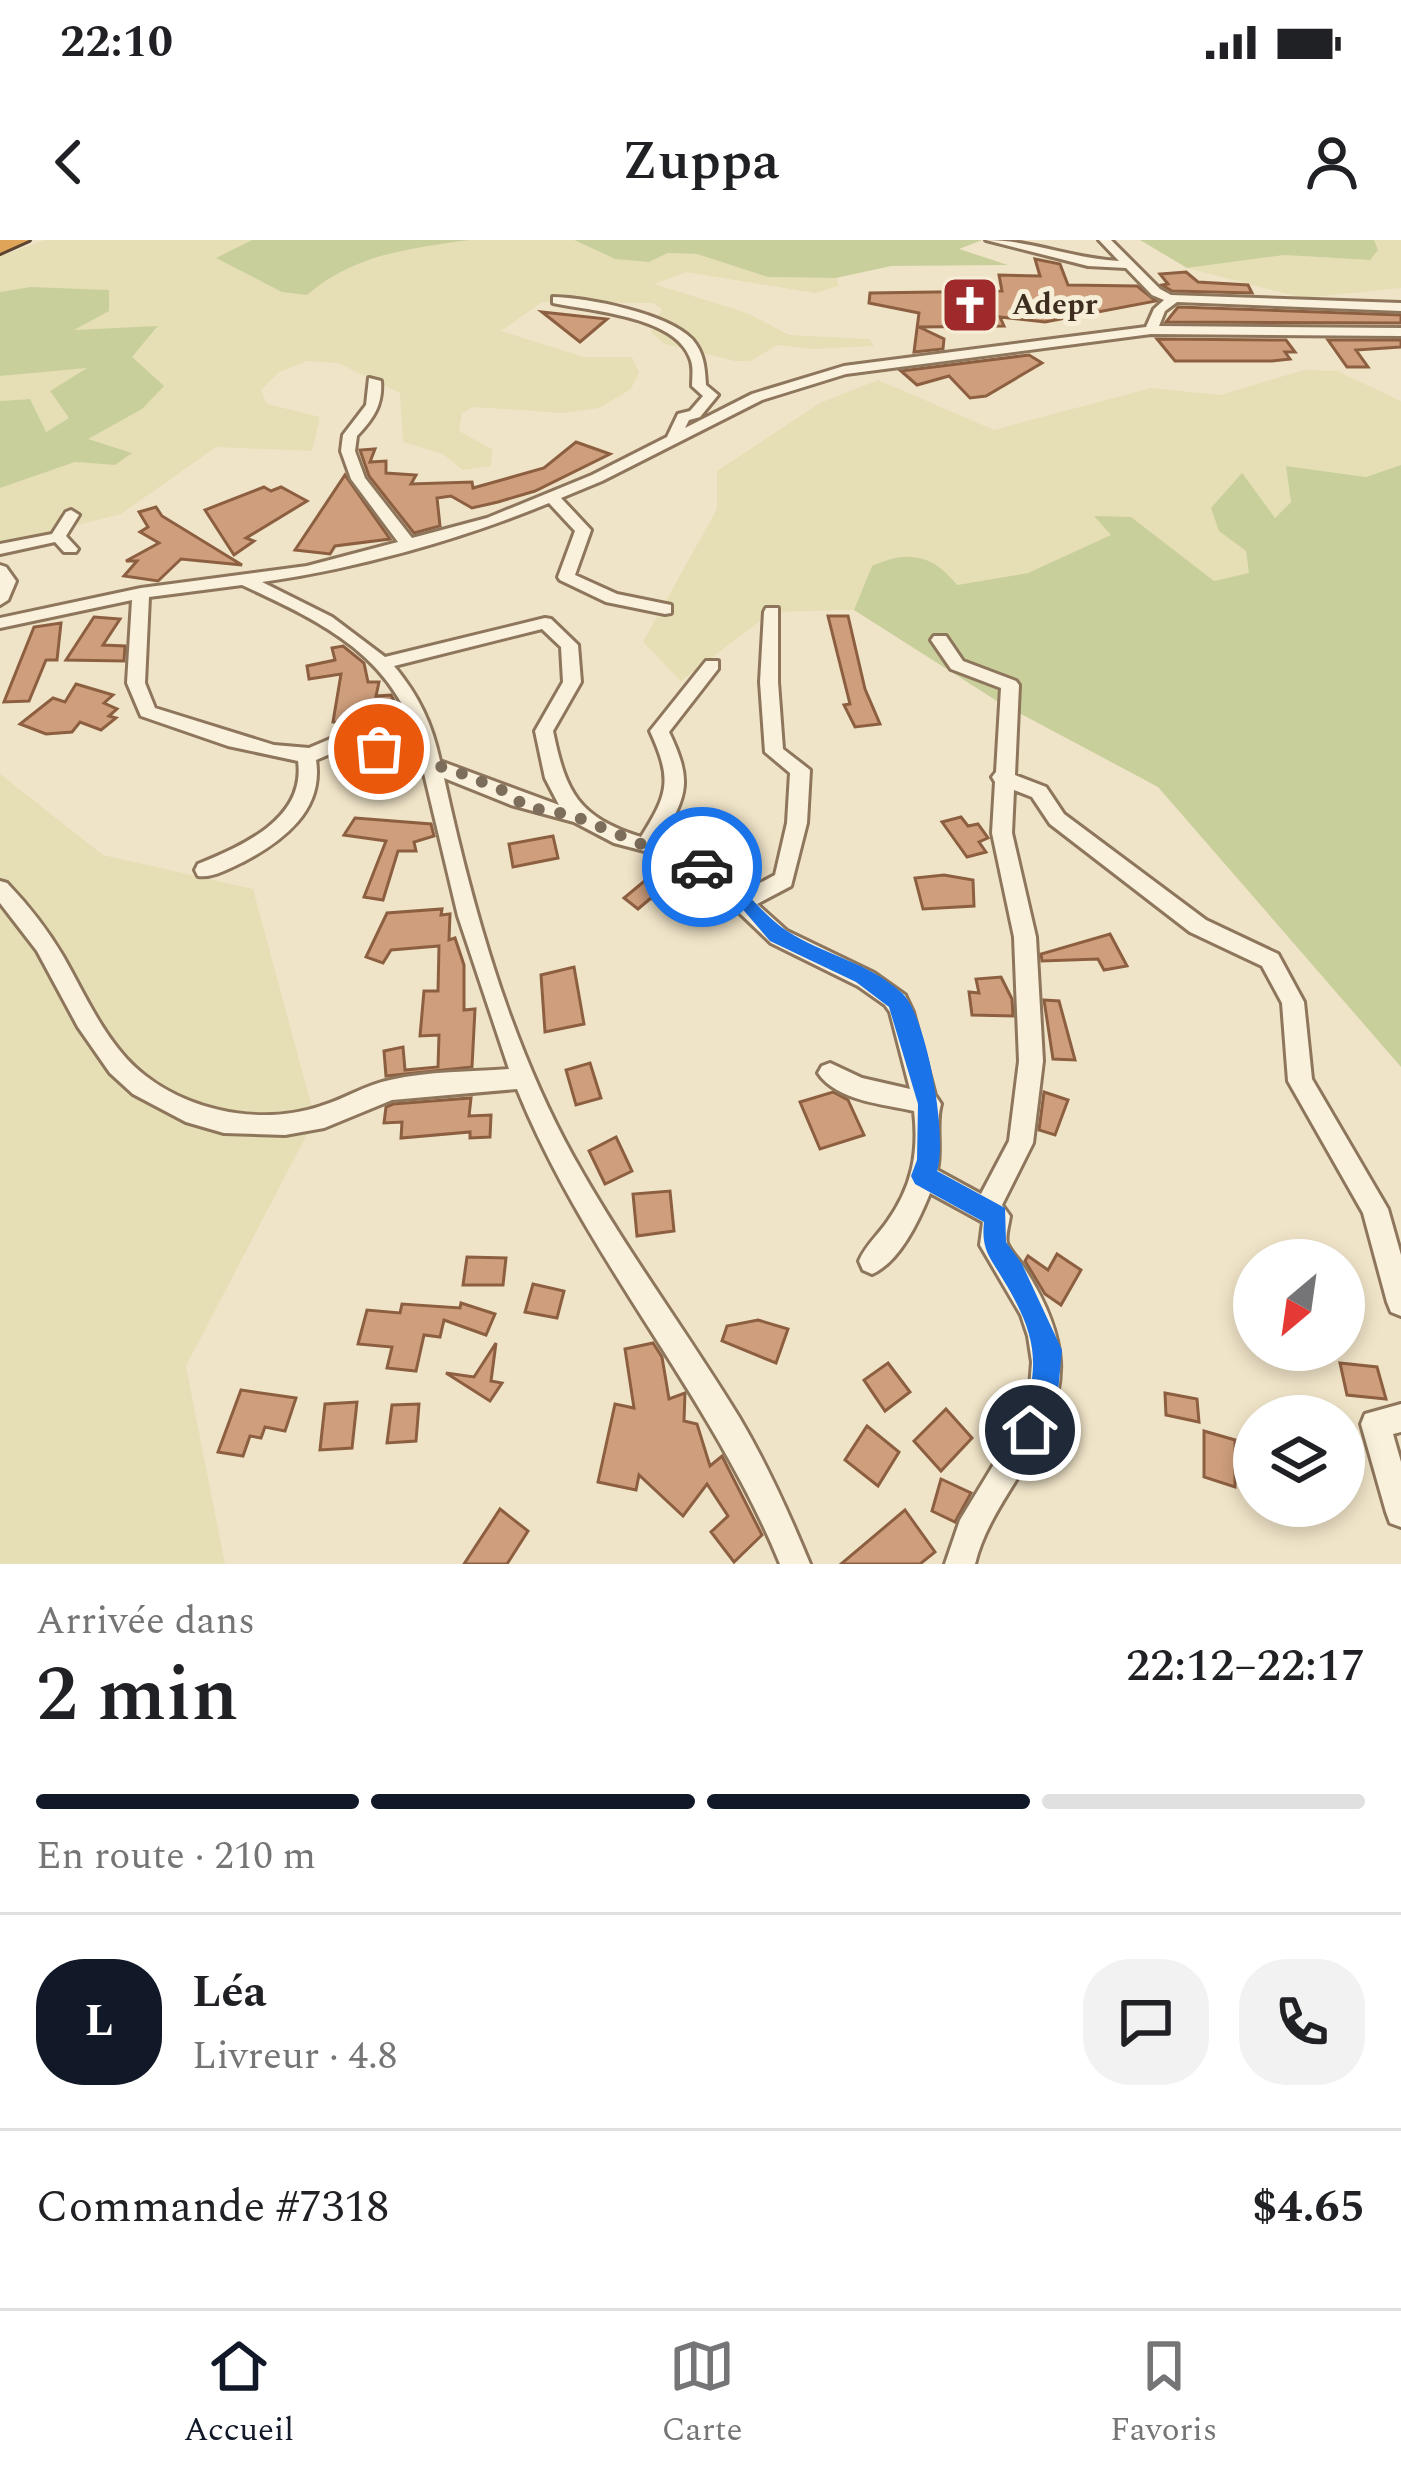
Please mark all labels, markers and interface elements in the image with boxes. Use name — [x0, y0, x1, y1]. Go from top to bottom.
text: 22:10 — [60, 8, 173, 77]
text: Zuppa — [622, 121, 779, 203]
icon: back — [36, 129, 102, 195]
icon: person — [1299, 129, 1365, 195]
church icon: Adepr — [939, 274, 1001, 336]
place label: Adepr — [1012, 282, 1098, 328]
pin — [328, 698, 430, 800]
icon: bag — [346, 716, 412, 782]
courier — [642, 807, 762, 927]
icon: car — [669, 834, 735, 900]
north arrow — [1233, 1239, 1365, 1371]
map controls — [1233, 1239, 1365, 1527]
pin — [979, 1379, 1081, 1481]
button: layers — [1233, 1395, 1365, 1527]
icon: home — [997, 1397, 1063, 1463]
text: Arrivée dans — [36, 1592, 255, 1651]
text: 22:12–22:17 — [1126, 1632, 1365, 1701]
text: 2 min — [36, 1636, 238, 1755]
text: En route · 210 m — [36, 1827, 316, 1886]
text: Léa — [192, 1958, 267, 2027]
button: chat — [1083, 1959, 1209, 2085]
button: phone — [1239, 1959, 1365, 2085]
text: L — [84, 1987, 114, 2056]
text: Livreur · 4.8 — [192, 2027, 397, 2086]
text: Commande #7318 — [36, 2173, 389, 2242]
text: $4.65 — [1252, 2173, 1365, 2242]
tab: Accueil — [184, 2333, 294, 2455]
tab: Carte — [662, 2333, 742, 2455]
tab: Favoris — [1110, 2333, 1217, 2455]

